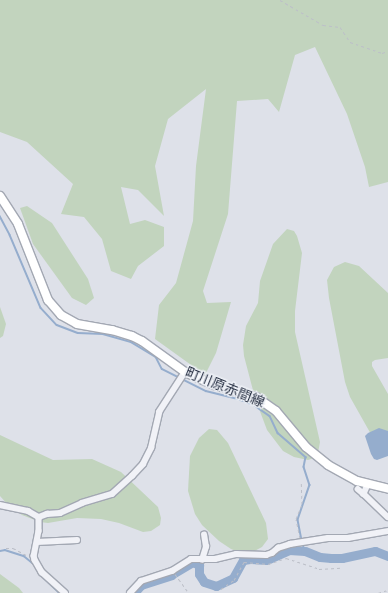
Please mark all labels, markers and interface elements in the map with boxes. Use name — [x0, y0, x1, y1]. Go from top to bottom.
street label: 町川原赤間線 — [183, 363, 267, 411]

